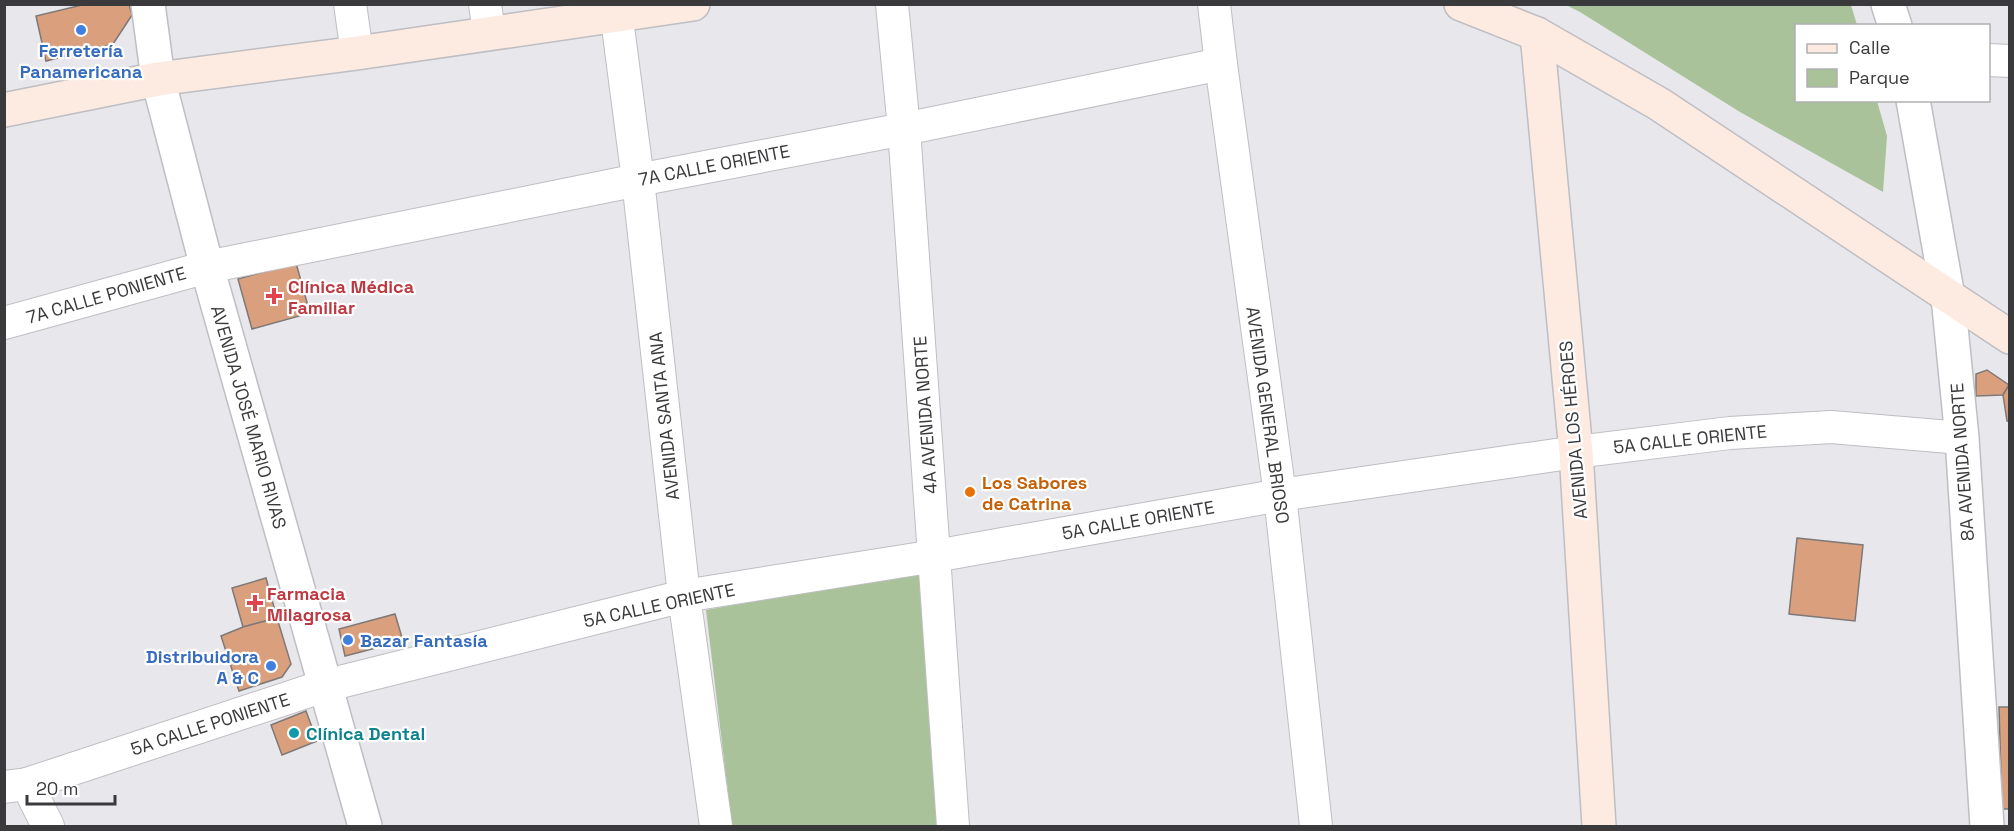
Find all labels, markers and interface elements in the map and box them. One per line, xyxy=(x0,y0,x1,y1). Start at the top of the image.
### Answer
marker: Ferretería Panamericana xyxy=(74,23,88,37)
legend xyxy=(1795,24,1990,102)
text: Calle xyxy=(1849,36,1890,59)
place label: Ferretería Panamericana xyxy=(20,39,143,83)
text: Parque xyxy=(1849,66,1910,89)
street label: 7A CALLE ORIENTE xyxy=(636,139,792,191)
street label: 7A CALLE PONIENTE xyxy=(23,261,189,329)
place label: Clínica Médica Familiar xyxy=(288,275,415,319)
marker: Clínica Médica Familiar xyxy=(265,287,283,305)
street label: AVENIDA JOSÉ MARIO RIVAS xyxy=(206,303,292,531)
street label: AVENIDA GENERAL BRIOSO xyxy=(1241,305,1295,525)
street label: AVENIDA SANTA ANA xyxy=(644,331,684,501)
street label: 4A AVENIDA NORTE xyxy=(908,335,942,495)
street label: AVENIDA LOS HÉROES xyxy=(1554,340,1592,520)
street label: 8A AVENIDA NORTE xyxy=(1945,382,1979,542)
street label: 5A CALLE ORIENTE xyxy=(1612,419,1768,459)
place label: Los Sabores de Catrina xyxy=(982,471,1087,515)
marker: Los Sabores de Catrina xyxy=(963,485,977,499)
street label: 5A CALLE ORIENTE xyxy=(1060,495,1216,545)
street label: 5A CALLE ORIENTE xyxy=(581,578,737,632)
place label: Farmacia Milagrosa xyxy=(267,582,352,626)
marker: Farmacia Milagrosa xyxy=(248,596,262,610)
place label: Bazar Fantasía xyxy=(360,629,488,652)
marker: Bazar Fantasía xyxy=(341,633,355,647)
place label: Distribuidora A & C xyxy=(146,645,260,689)
marker: Distribuidora A & C xyxy=(264,659,278,673)
street label: 5A CALLE PONIENTE xyxy=(128,687,292,761)
place label: Clínica Dental xyxy=(306,722,425,745)
marker: Clínica Dental xyxy=(287,726,301,740)
scale bar xyxy=(27,768,116,806)
text: 20 m xyxy=(36,777,79,800)

